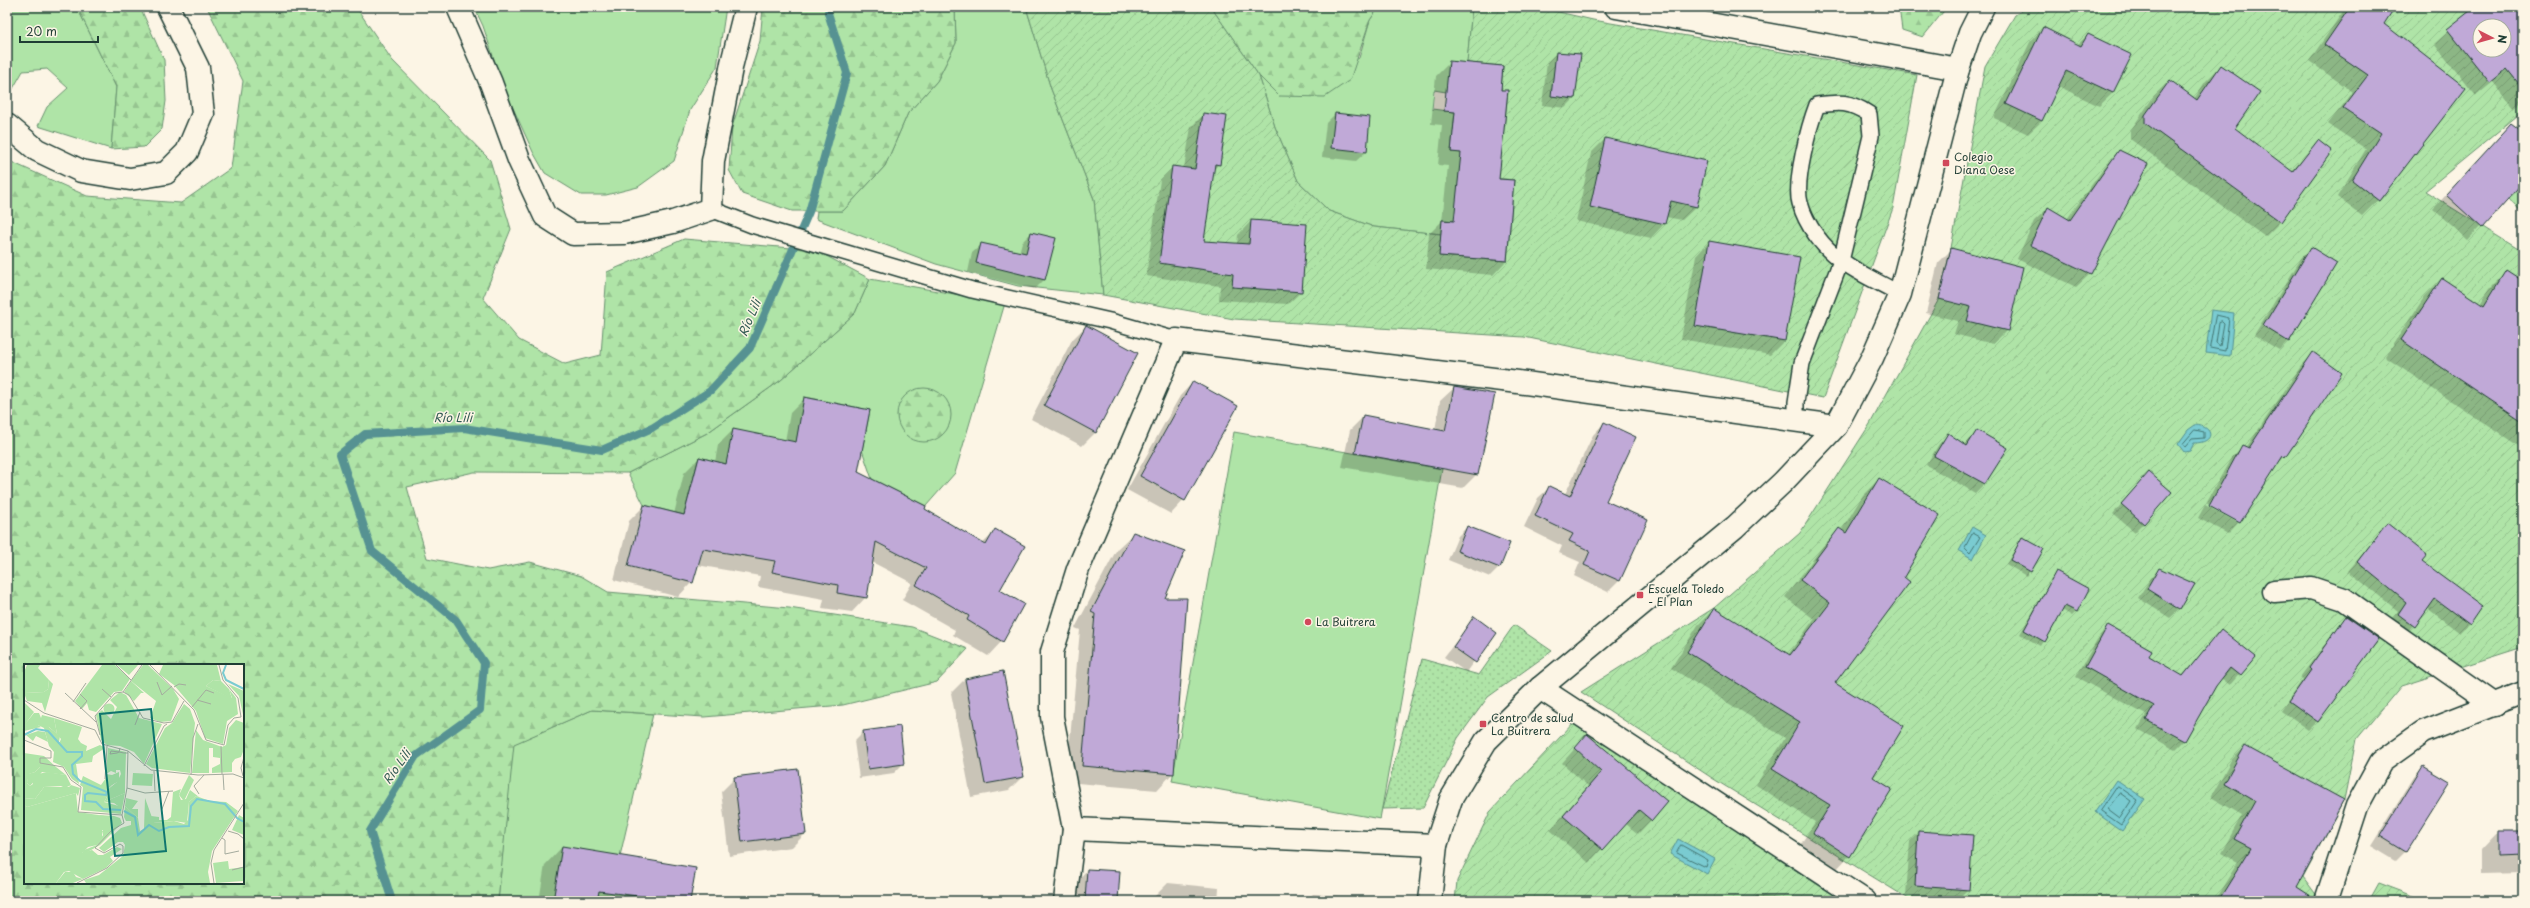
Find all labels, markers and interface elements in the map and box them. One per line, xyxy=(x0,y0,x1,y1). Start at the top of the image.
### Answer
scale bar xyxy=(20,18,98,44)
north arrow xyxy=(2472,18,2512,58)
text: 20 m xyxy=(26,22,57,40)
text: N xyxy=(2494,34,2511,45)
place label: Colegio Diana Oese xyxy=(1954,148,2015,178)
marker: Colegio Diana Oese xyxy=(1941,158,1951,168)
water label: Río Lili xyxy=(733,294,766,339)
water label: Río Lili xyxy=(434,408,475,426)
place label: Escuela Toledo - El Plan xyxy=(1648,580,1724,610)
marker: Escuela Toledo - El Plan xyxy=(1635,590,1645,600)
place label: La Buitrera xyxy=(1316,613,1376,630)
marker: La Buitrera xyxy=(1303,617,1313,627)
inset map xyxy=(24,664,244,884)
place label: Centro de salud La Buitrera xyxy=(1491,709,1574,739)
marker: Centro de salud La Buitrera xyxy=(1478,719,1488,729)
water label: Río Lili xyxy=(378,743,416,787)

